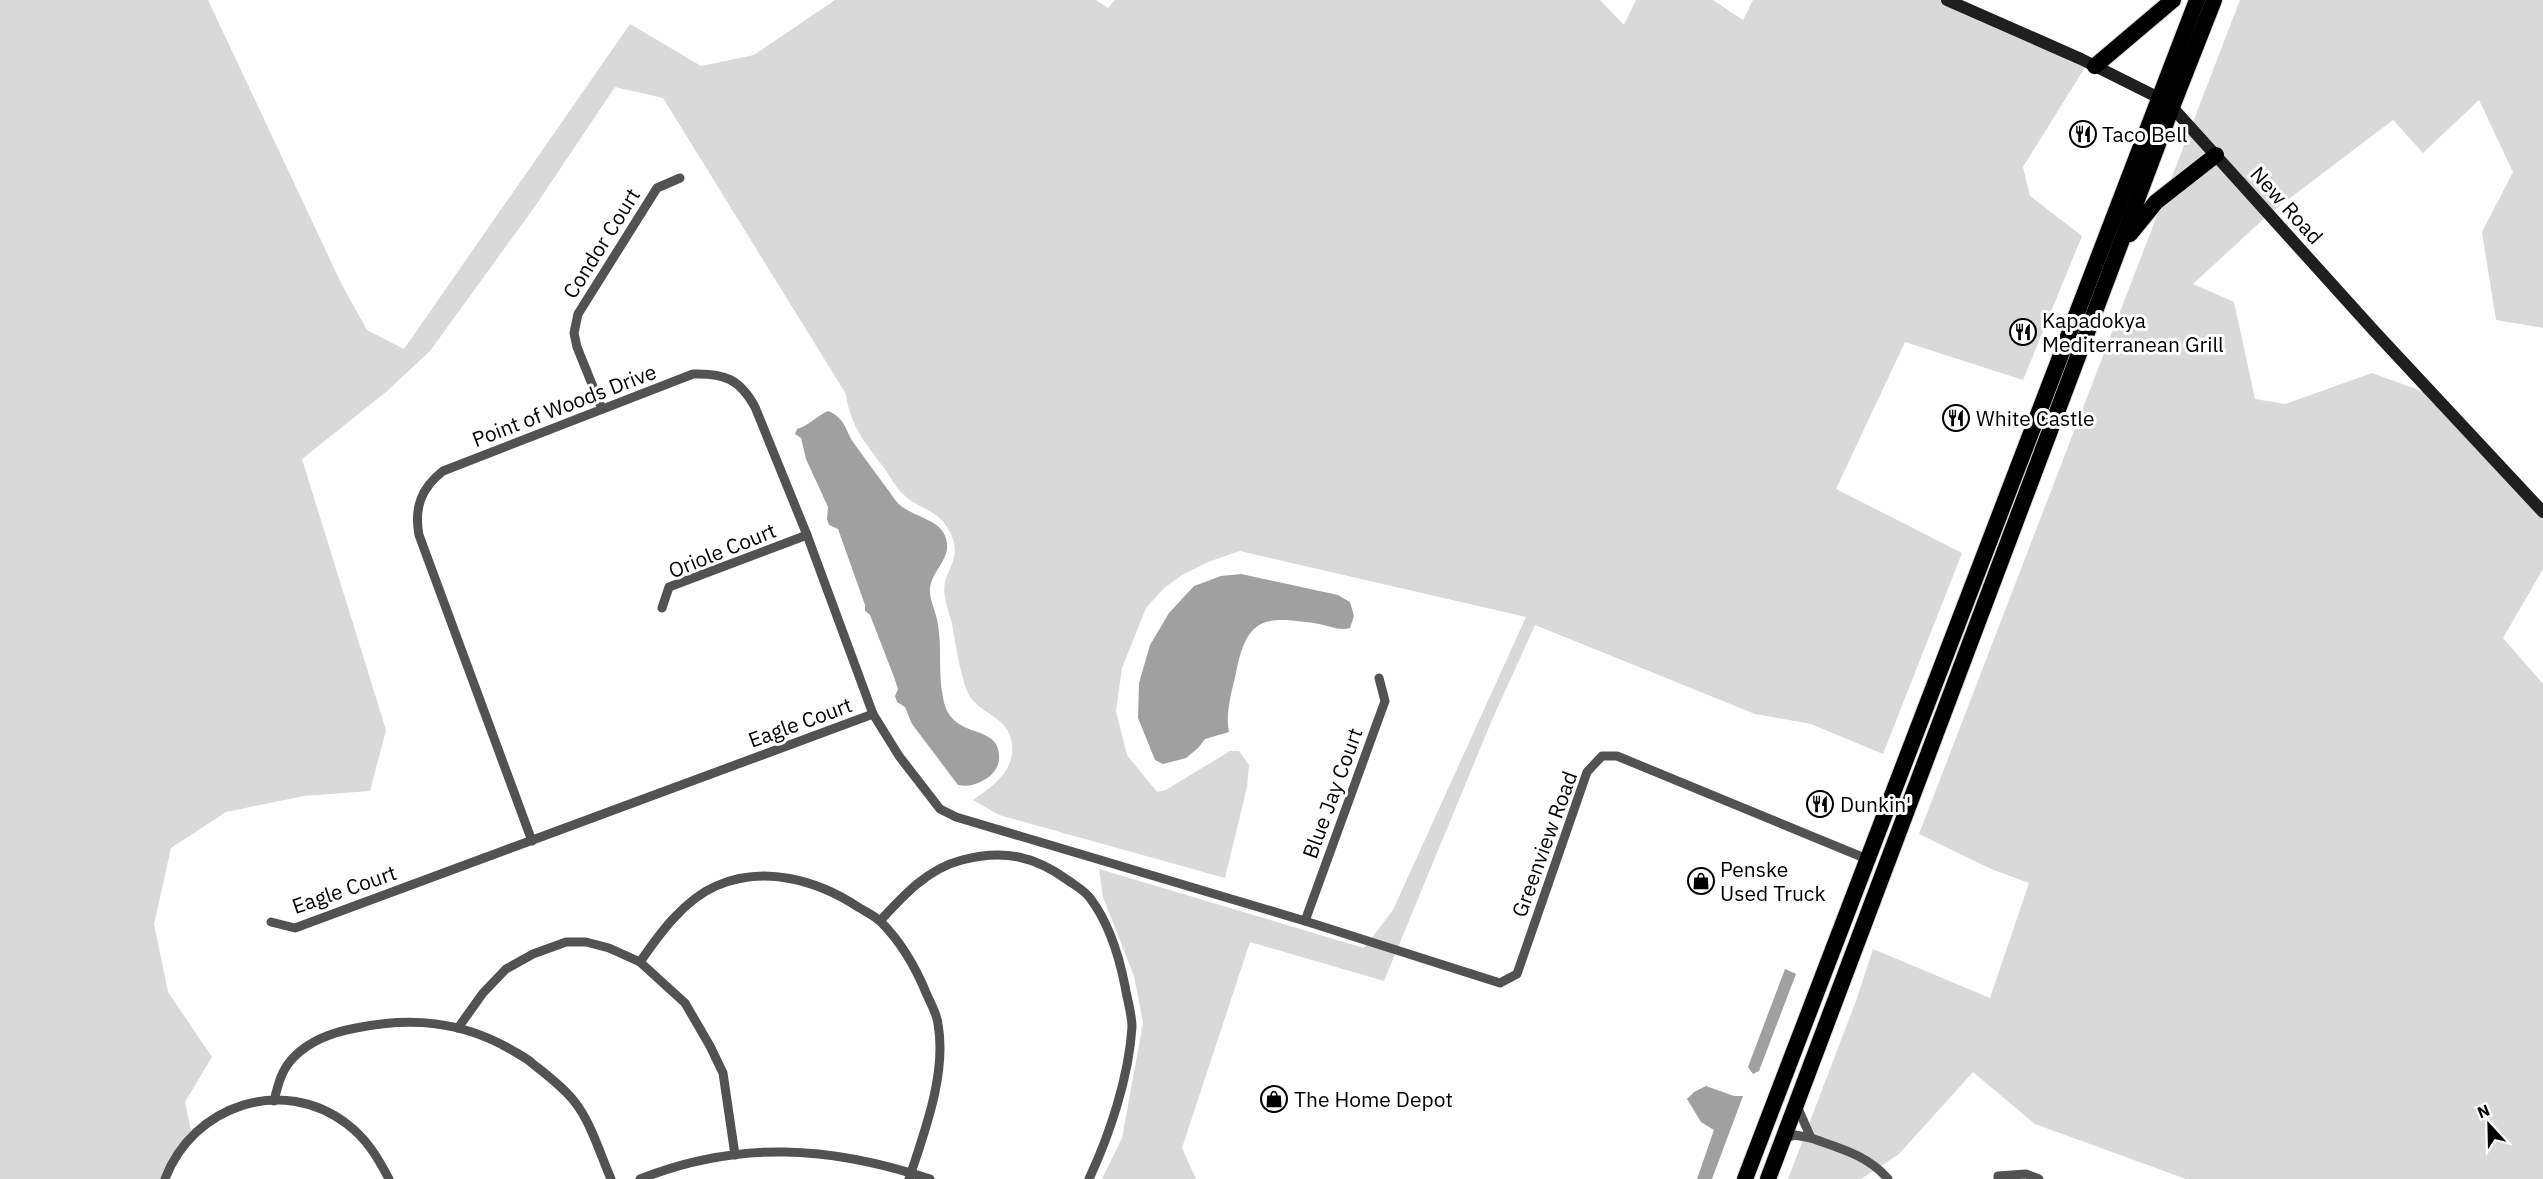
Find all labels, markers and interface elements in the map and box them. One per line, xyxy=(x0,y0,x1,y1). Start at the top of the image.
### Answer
restaurant icon: Taco Bell xyxy=(2068,119,2098,149)
place label: Taco Bell xyxy=(2102,120,2188,148)
street label: New Road xyxy=(2245,160,2329,250)
street label: Condor Court xyxy=(556,182,646,304)
place label: Kapadokya Mediterranean Grill xyxy=(2042,306,2224,358)
restaurant icon: Kapadokya Mediterranean Grill xyxy=(2008,317,2038,347)
street label: Point of Woods Drive xyxy=(468,357,660,453)
restaurant icon: White Castle xyxy=(1941,403,1971,433)
place label: White Castle xyxy=(1976,404,2095,432)
street label: Oriole Court xyxy=(664,516,780,584)
street label: Eagle Court xyxy=(744,690,856,754)
street label: Blue Jay Court xyxy=(1295,724,1369,862)
street label: Greenview Road xyxy=(1505,767,1583,921)
restaurant icon: Dunkin' xyxy=(1805,789,1835,819)
place label: Dunkin' xyxy=(1840,790,1911,818)
place label: Penske Used Truck xyxy=(1720,855,1825,907)
street label: Eagle Court xyxy=(288,858,400,920)
shop icon: Penske Used Truck xyxy=(1686,866,1716,896)
shop icon: The Home Depot xyxy=(1259,1084,1289,1114)
place label: The Home Depot xyxy=(1294,1085,1453,1113)
north arrow xyxy=(2459,1095,2519,1155)
text: N xyxy=(2474,1100,2493,1123)

